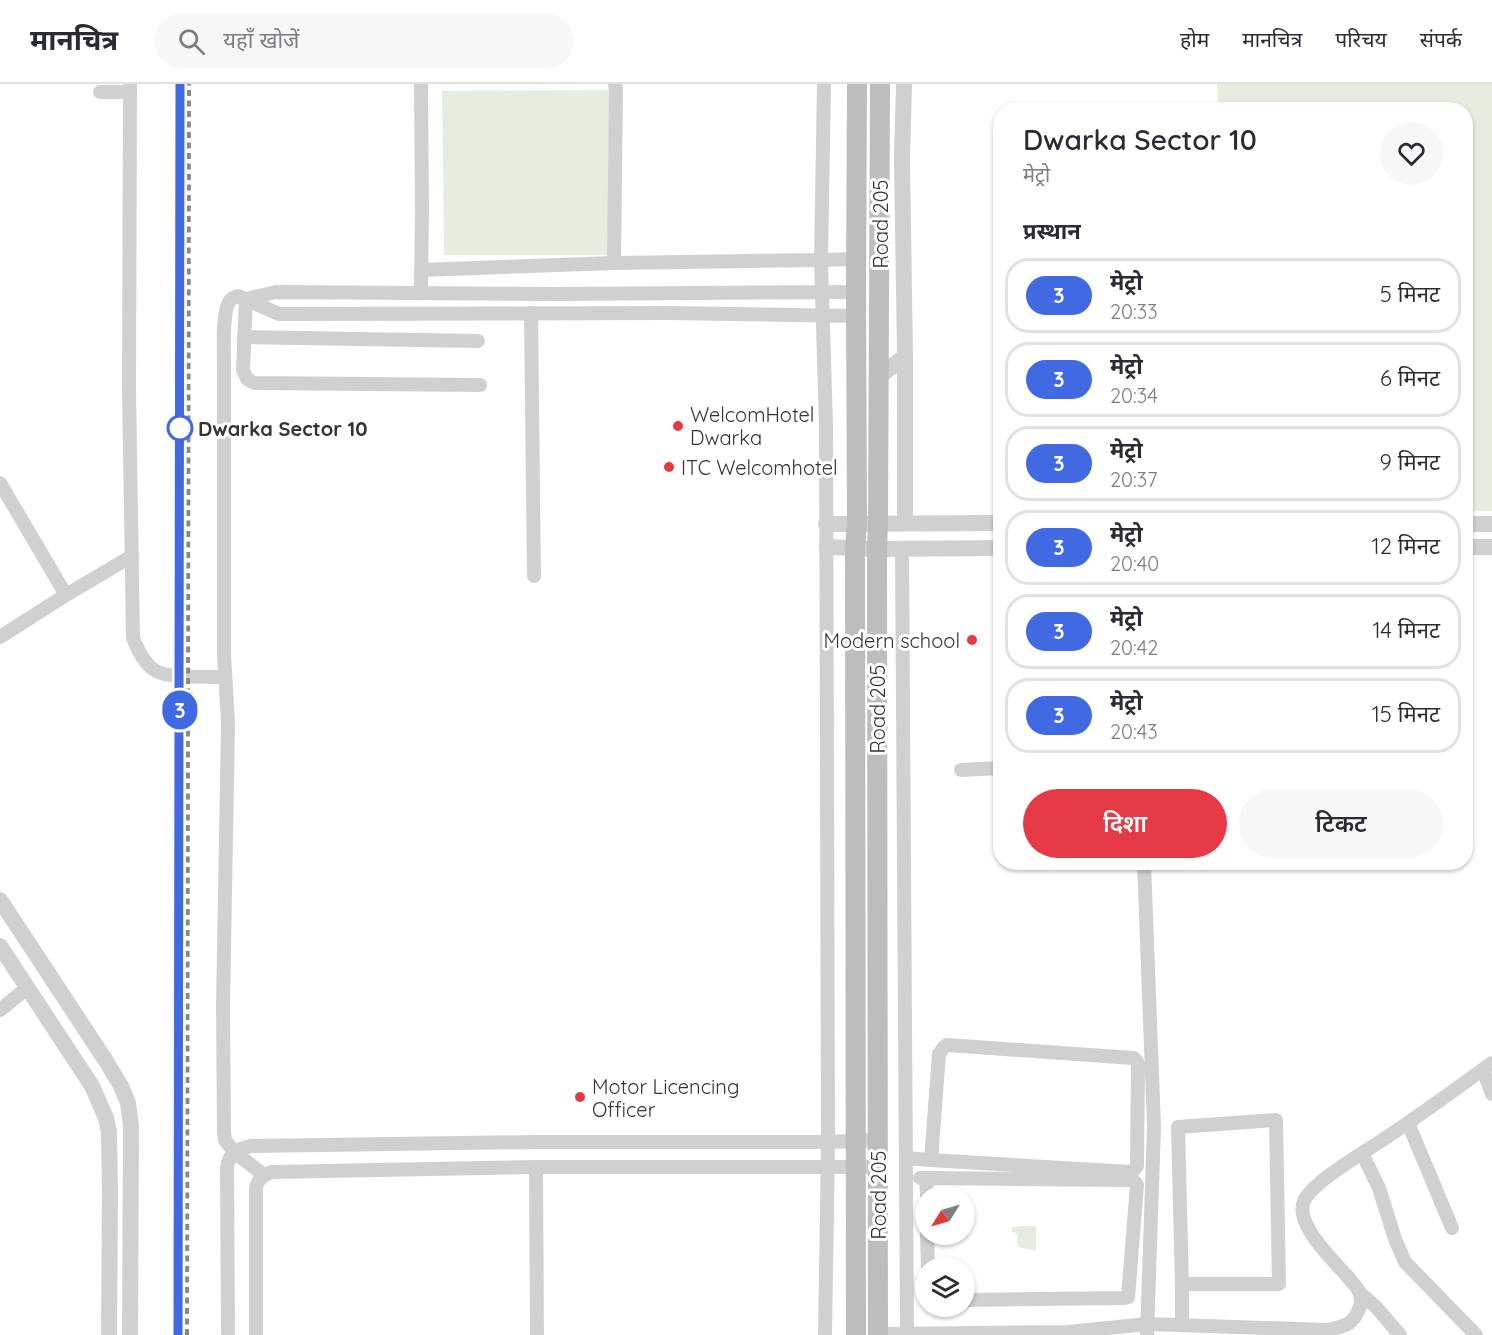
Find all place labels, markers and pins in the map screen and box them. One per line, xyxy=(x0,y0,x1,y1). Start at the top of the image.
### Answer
place label: WelcomHotel Dwarka xyxy=(690,402,814,450)
marker: Dwarka Sector 10 xyxy=(167,415,193,441)
place label: Dwarka Sector 10 xyxy=(198,416,367,441)
marker: WelcomHotel Dwarka xyxy=(671,419,685,433)
place label: ITC Welcomhotel xyxy=(681,455,838,480)
marker: ITC Welcomhotel xyxy=(662,460,676,474)
place label: Modern school xyxy=(823,628,960,653)
marker: Modern school xyxy=(965,633,979,647)
place label: Motor Licencing Officer xyxy=(592,1074,739,1122)
marker: Motor Licencing Officer xyxy=(573,1090,587,1104)

